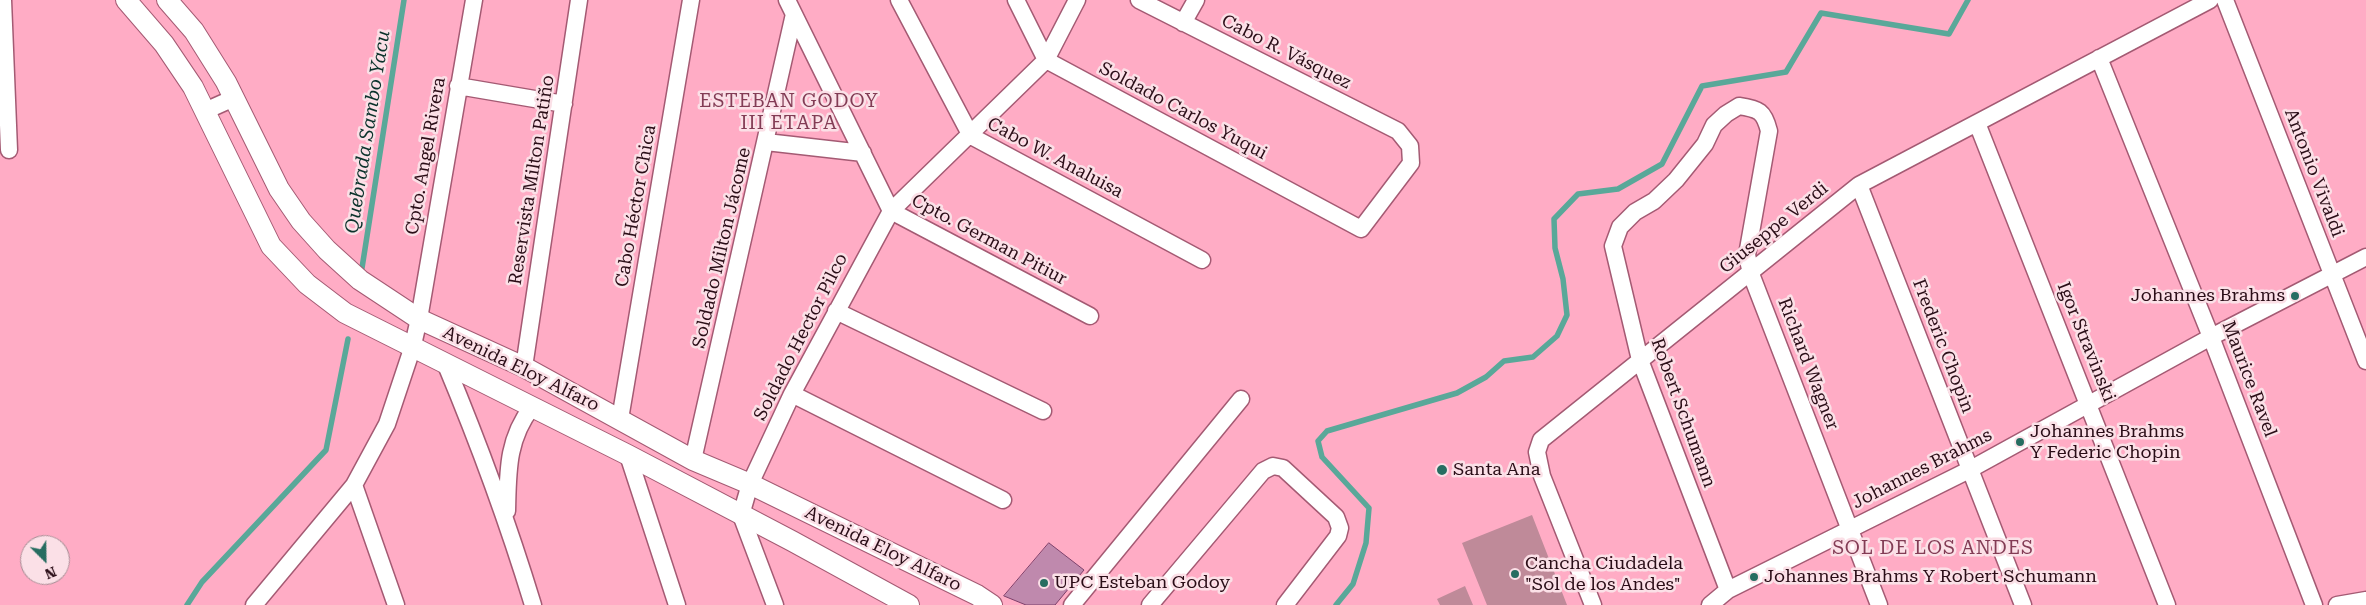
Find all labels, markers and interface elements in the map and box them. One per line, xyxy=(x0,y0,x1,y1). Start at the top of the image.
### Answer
street label: Cabo R. Vásquez xyxy=(1218,10,1354,94)
water label: Quebrada Sambo Yacu xyxy=(341,29,395,235)
street label: Soldado Carlos Yuqui xyxy=(1095,58,1271,164)
street label: Reservista Milton Patiño xyxy=(505,74,559,286)
street label: Cpto. Angel Rivera xyxy=(402,76,450,236)
district label: ESTEBAN GODOY III ETAPA xyxy=(698,90,880,134)
street label: Antonio Vivaldi xyxy=(2280,106,2348,240)
street label: Cabo W. Analuisa xyxy=(983,113,1127,203)
street label: Cabo Héctor Chica xyxy=(611,123,661,289)
street label: Soldado Milton Jácome xyxy=(688,146,756,350)
street label: Giuseppe Verdi xyxy=(1715,178,1833,278)
street label: Cpto. German Pitiur xyxy=(908,190,1070,290)
street label: Soldado Hector Pilco xyxy=(749,250,853,424)
street label: Frederic Chopin xyxy=(1908,276,1978,416)
street label: Igor Stravinski xyxy=(2052,279,2120,405)
place label: Johannes Brahms xyxy=(2131,285,2285,307)
marker: Johannes Brahms xyxy=(2289,290,2301,302)
street label: Richard Wagner xyxy=(1773,295,1843,433)
street label: Maurice Ravel xyxy=(2217,318,2281,440)
street label: Avenida Eloy Alfaro xyxy=(439,322,603,416)
street label: Robert Schumann xyxy=(1646,335,1720,491)
place label: Johannes Brahms Y Federic Chopin xyxy=(2030,421,2184,464)
street label: Johannes Brahms xyxy=(1848,424,1996,514)
marker: Johannes Brahms Y Federic Chopin xyxy=(2014,436,2026,448)
place label: Santa Ana xyxy=(1453,459,1541,481)
marker: Santa Ana xyxy=(1435,463,1449,477)
street label: Avenida Eloy Alfaro xyxy=(801,502,965,596)
north arrow xyxy=(20,535,70,585)
district label: SOL DE LOS ANDES xyxy=(1830,537,2036,559)
place label: Cancha Ciudadela "Sol de los Andes" xyxy=(1525,553,1683,596)
text: N xyxy=(42,563,59,582)
place label: Johannes Brahms Y Robert Schumann xyxy=(1764,566,2097,588)
marker: Cancha Ciudadela "Sol de los Andes" xyxy=(1509,568,1521,580)
marker: Johannes Brahms Y Robert Schumann xyxy=(1748,571,1760,583)
place label: UPC Esteban Godoy xyxy=(1054,572,1230,594)
marker: UPC Esteban Godoy xyxy=(1038,577,1050,589)

